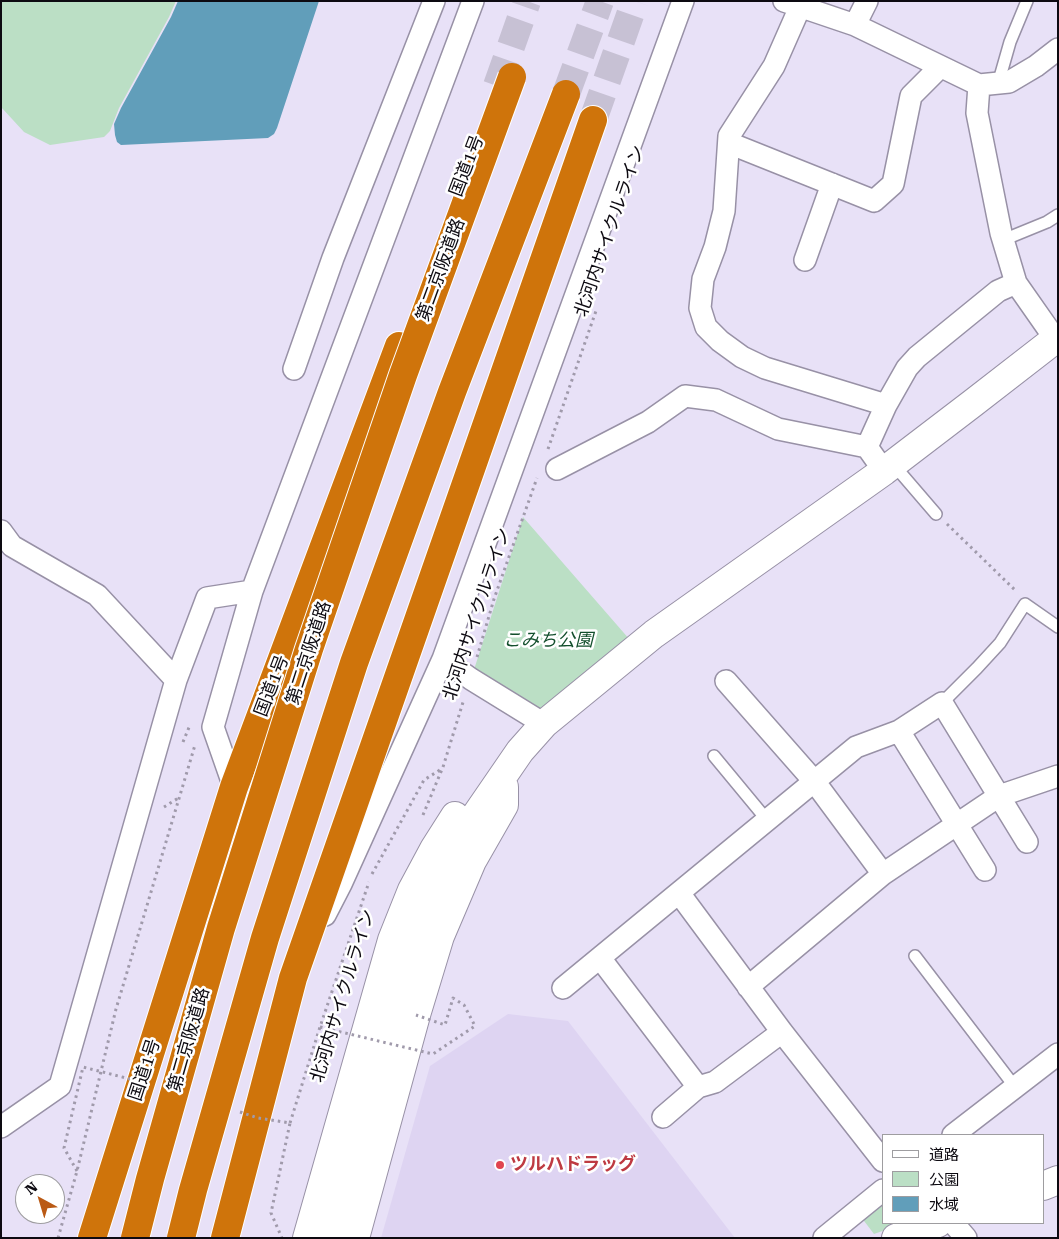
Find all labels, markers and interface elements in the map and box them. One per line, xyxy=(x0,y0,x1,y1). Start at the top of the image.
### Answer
street label: 国道1号 xyxy=(445,132,489,200)
street label: 北河内サイクルライン xyxy=(570,142,650,320)
street label: 第二京阪道路 xyxy=(412,216,470,324)
street label: 北河内サイクルライン xyxy=(439,525,515,703)
street label: 第二京阪道路 xyxy=(282,598,336,708)
park label: こみち公園 xyxy=(503,630,593,652)
street label: 国道1号 xyxy=(250,652,294,720)
street label: 北河内サイクルライン xyxy=(306,907,380,1085)
street label: 第二京阪道路 xyxy=(164,985,214,1095)
street label: 国道1号 xyxy=(125,1036,165,1104)
legend xyxy=(882,1134,1044,1224)
text: 道路 xyxy=(929,1146,959,1164)
place label: ツルハドラッグ xyxy=(510,1154,636,1176)
marker: ツルハドラッグ xyxy=(494,1159,506,1171)
text: 公園 xyxy=(929,1171,959,1189)
north arrow xyxy=(15,1174,65,1224)
text: N xyxy=(22,1179,40,1198)
text: 水域 xyxy=(929,1196,959,1214)

